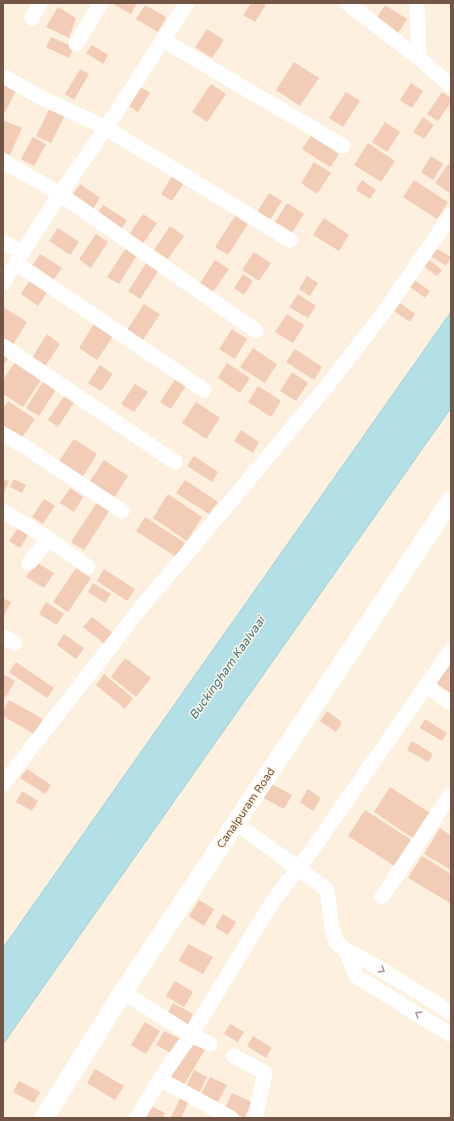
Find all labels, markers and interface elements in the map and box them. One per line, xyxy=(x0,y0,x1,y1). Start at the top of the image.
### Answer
water label: Buckingham Kaalvaai xyxy=(186,612,269,722)
street label: Canalpuram Road xyxy=(214,765,278,851)
one-way arrow xyxy=(378,965,385,973)
one-way arrow xyxy=(415,1012,422,1019)

